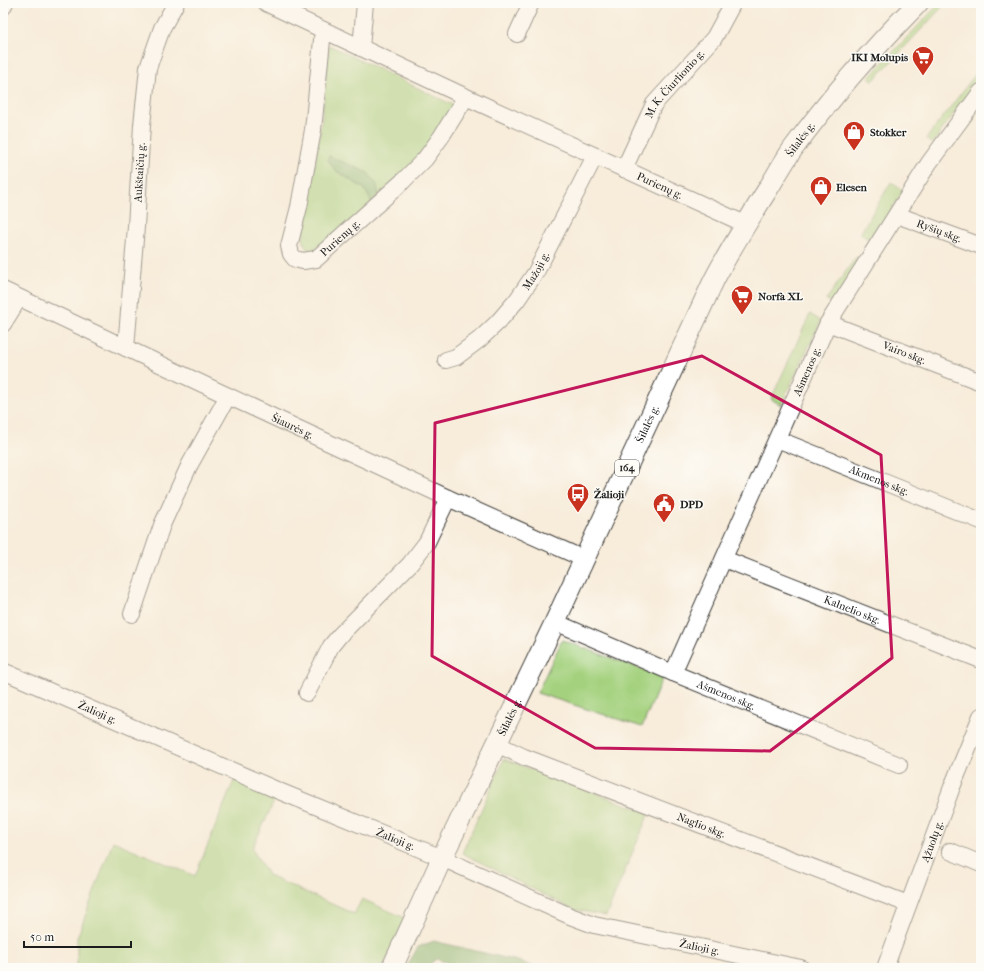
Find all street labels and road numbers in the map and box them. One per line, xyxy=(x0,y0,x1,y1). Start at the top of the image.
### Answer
street label: M. K. Čiurlionio g. xyxy=(642,47,707,120)
street label: Šilalės g. xyxy=(783,119,817,159)
street label: Aukštaičių g. xyxy=(131,142,147,204)
street label: Purienų g. xyxy=(635,169,685,201)
street label: Purienų g. xyxy=(317,216,362,259)
street label: Ryšių skg. xyxy=(915,216,963,245)
street label: Mažoji g. xyxy=(519,250,552,292)
street label: Vairo skg. xyxy=(880,338,928,367)
street label: Ašmenos g. xyxy=(790,345,823,399)
street label: Šilalės g. xyxy=(633,403,661,445)
street label: Šiaurės g. xyxy=(270,411,316,441)
road number: 164 xyxy=(615,460,639,476)
street label: Akmenos skg. xyxy=(846,462,911,498)
street label: Kalnelio skg. xyxy=(822,592,883,626)
street label: Ašmenos skg. xyxy=(694,677,757,712)
street label: Šilalės g. xyxy=(495,696,524,738)
street label: Žalioji g. xyxy=(76,698,119,726)
street label: Naglio skg. xyxy=(675,810,728,840)
street label: Ąžuolų g. xyxy=(918,819,945,865)
street label: Žalioji g. xyxy=(374,825,417,853)
street label: Žalioji g. xyxy=(678,936,721,957)

